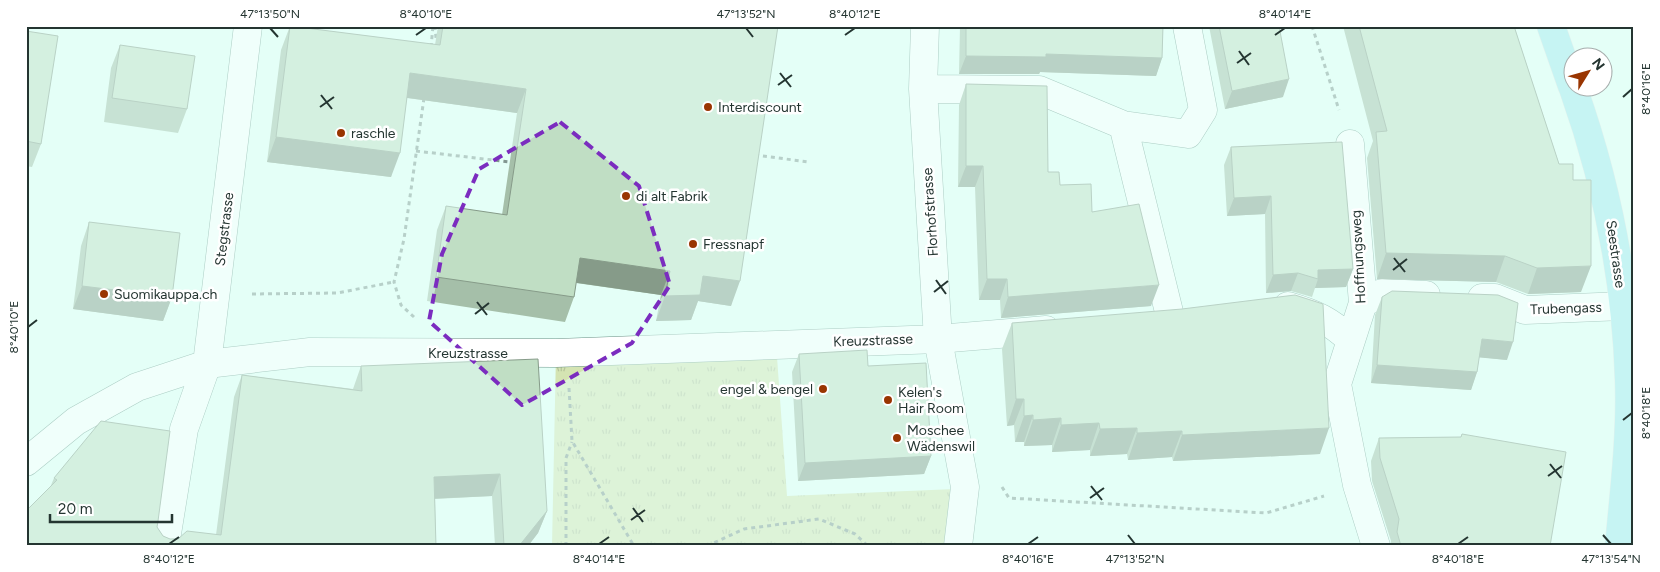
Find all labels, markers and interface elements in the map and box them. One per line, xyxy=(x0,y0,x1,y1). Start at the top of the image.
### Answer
text: 47°13'50"N xyxy=(240,7,300,21)
text: 8°40'10"E xyxy=(400,7,452,21)
text: 47°13'52"N xyxy=(717,7,775,21)
text: 8°40'12"E xyxy=(829,7,881,21)
text: 8°40'14"E xyxy=(1259,7,1311,21)
north arrow xyxy=(1562,48,1612,98)
text: N xyxy=(1588,55,1608,74)
text: 8°40'16"E xyxy=(1639,63,1653,115)
place label: Interdiscount xyxy=(718,99,802,116)
marker: Interdiscount xyxy=(702,101,714,113)
place label: raschle xyxy=(351,125,396,142)
marker: raschle xyxy=(335,127,347,139)
street label: Florhofstrasse xyxy=(919,167,942,257)
place label: di alt Fabrik xyxy=(636,188,708,205)
marker: di alt Fabrik xyxy=(620,190,632,202)
street label: Stegstrasse xyxy=(212,191,237,267)
street label: Hoffnungsweg xyxy=(1348,210,1369,304)
street label: Seestrasse xyxy=(1602,219,1629,289)
place label: Fressnapf xyxy=(703,236,765,253)
marker: Fressnapf xyxy=(687,238,699,250)
place label: Suomikauppa.ch xyxy=(114,286,217,303)
marker: Suomikauppa.ch xyxy=(98,288,110,300)
street label: Trubengass xyxy=(1530,299,1602,318)
text: 8°40'10"E xyxy=(7,301,21,353)
street label: Kreuzstrasse xyxy=(833,331,914,350)
street label: Kreuzstrasse xyxy=(428,345,508,362)
place label: engel & bengel xyxy=(720,381,813,398)
marker: engel & bengel xyxy=(817,383,829,395)
place label: Kelen's Hair Room xyxy=(898,384,964,417)
text: 8°40'18"E xyxy=(1639,387,1653,439)
marker: Kelen's Hair Room xyxy=(882,394,894,406)
place label: Moschee Wädenswil xyxy=(907,422,975,455)
marker: Moschee Wädenswil xyxy=(891,432,903,444)
scale bar xyxy=(50,492,172,524)
text: 20 m xyxy=(58,500,92,518)
text: 8°40'12"E xyxy=(143,552,195,566)
text: 8°40'14"E xyxy=(573,552,625,566)
text: 8°40'16"E xyxy=(1002,552,1054,566)
text: 47°13'52"N xyxy=(1106,552,1164,566)
text: 8°40'18"E xyxy=(1432,552,1484,566)
text: 47°13'54"N xyxy=(1581,552,1641,566)

